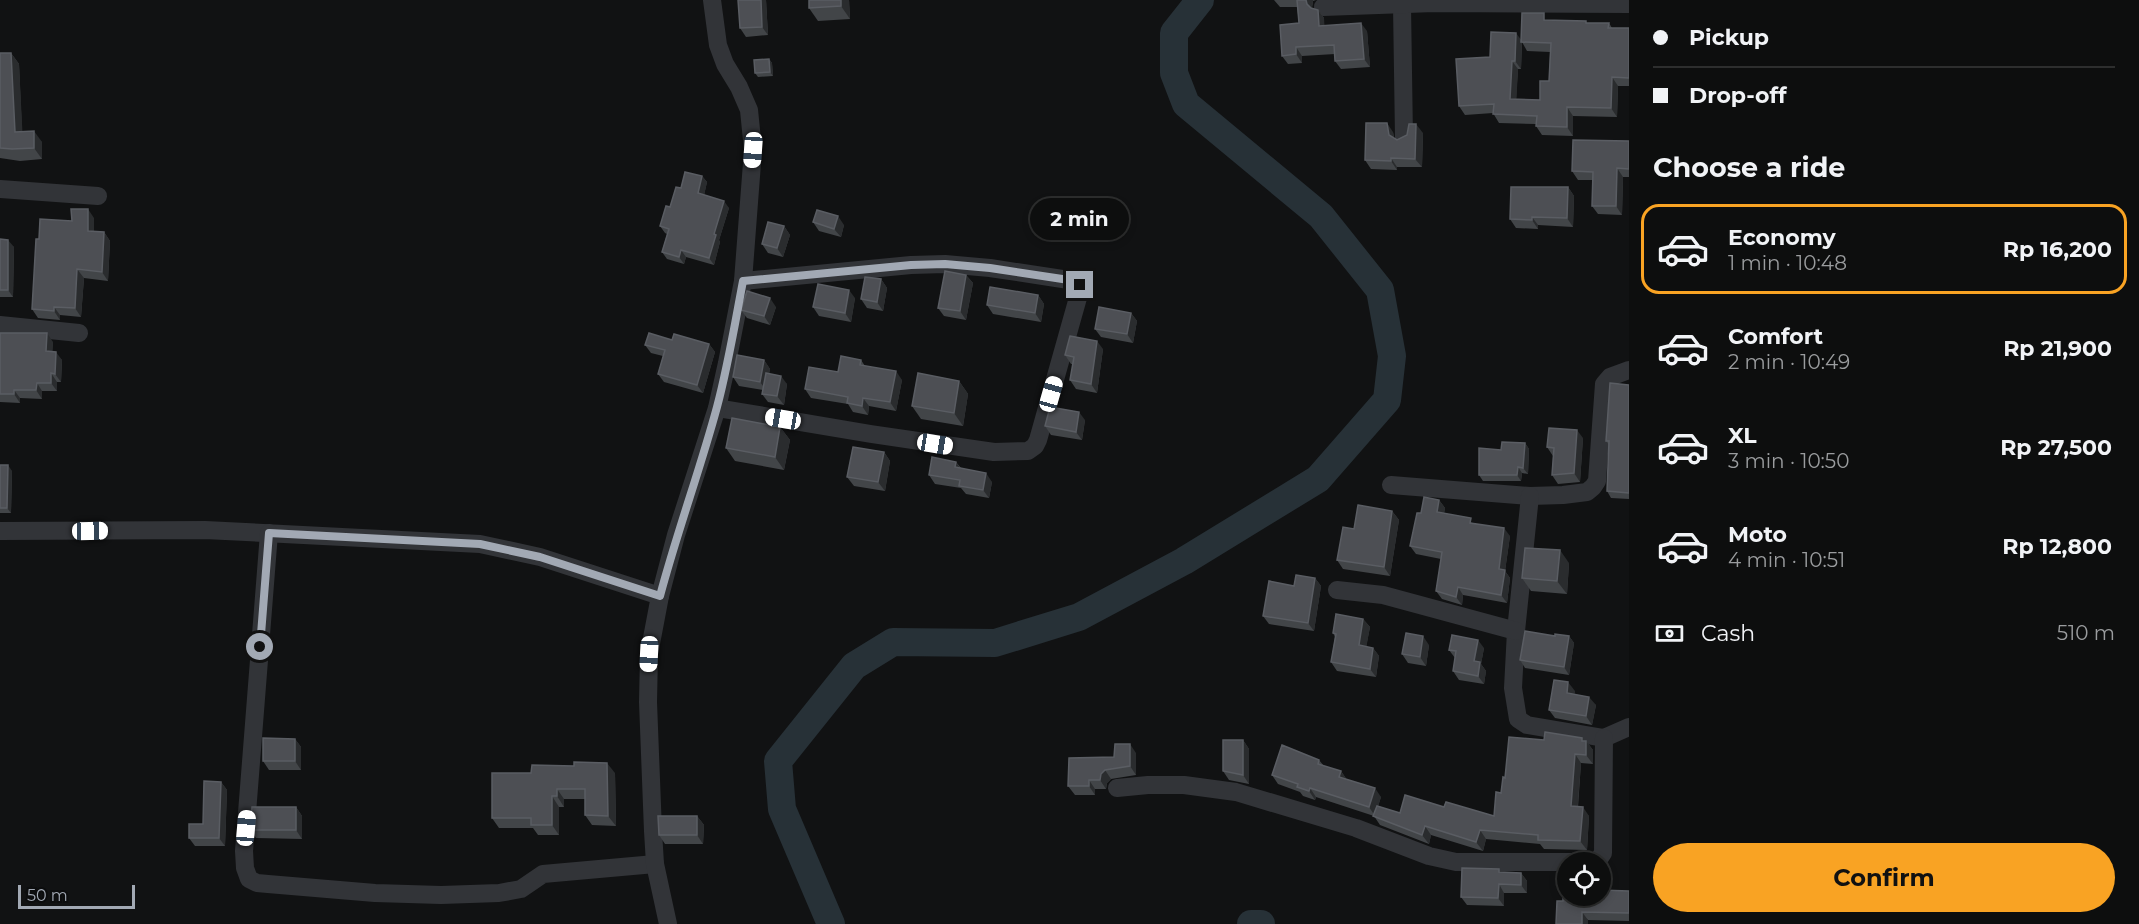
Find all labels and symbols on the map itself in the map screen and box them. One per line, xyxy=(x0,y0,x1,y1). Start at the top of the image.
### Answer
car xyxy=(743,131,763,169)
callout: 2 min xyxy=(1030,198,1130,240)
route end xyxy=(1066,271,1093,298)
car xyxy=(1037,374,1065,414)
car xyxy=(764,407,802,431)
car xyxy=(916,432,954,456)
car xyxy=(72,522,108,540)
route start xyxy=(246,633,273,660)
car xyxy=(639,636,659,672)
car xyxy=(235,809,257,847)
scale bar xyxy=(18,882,135,910)

